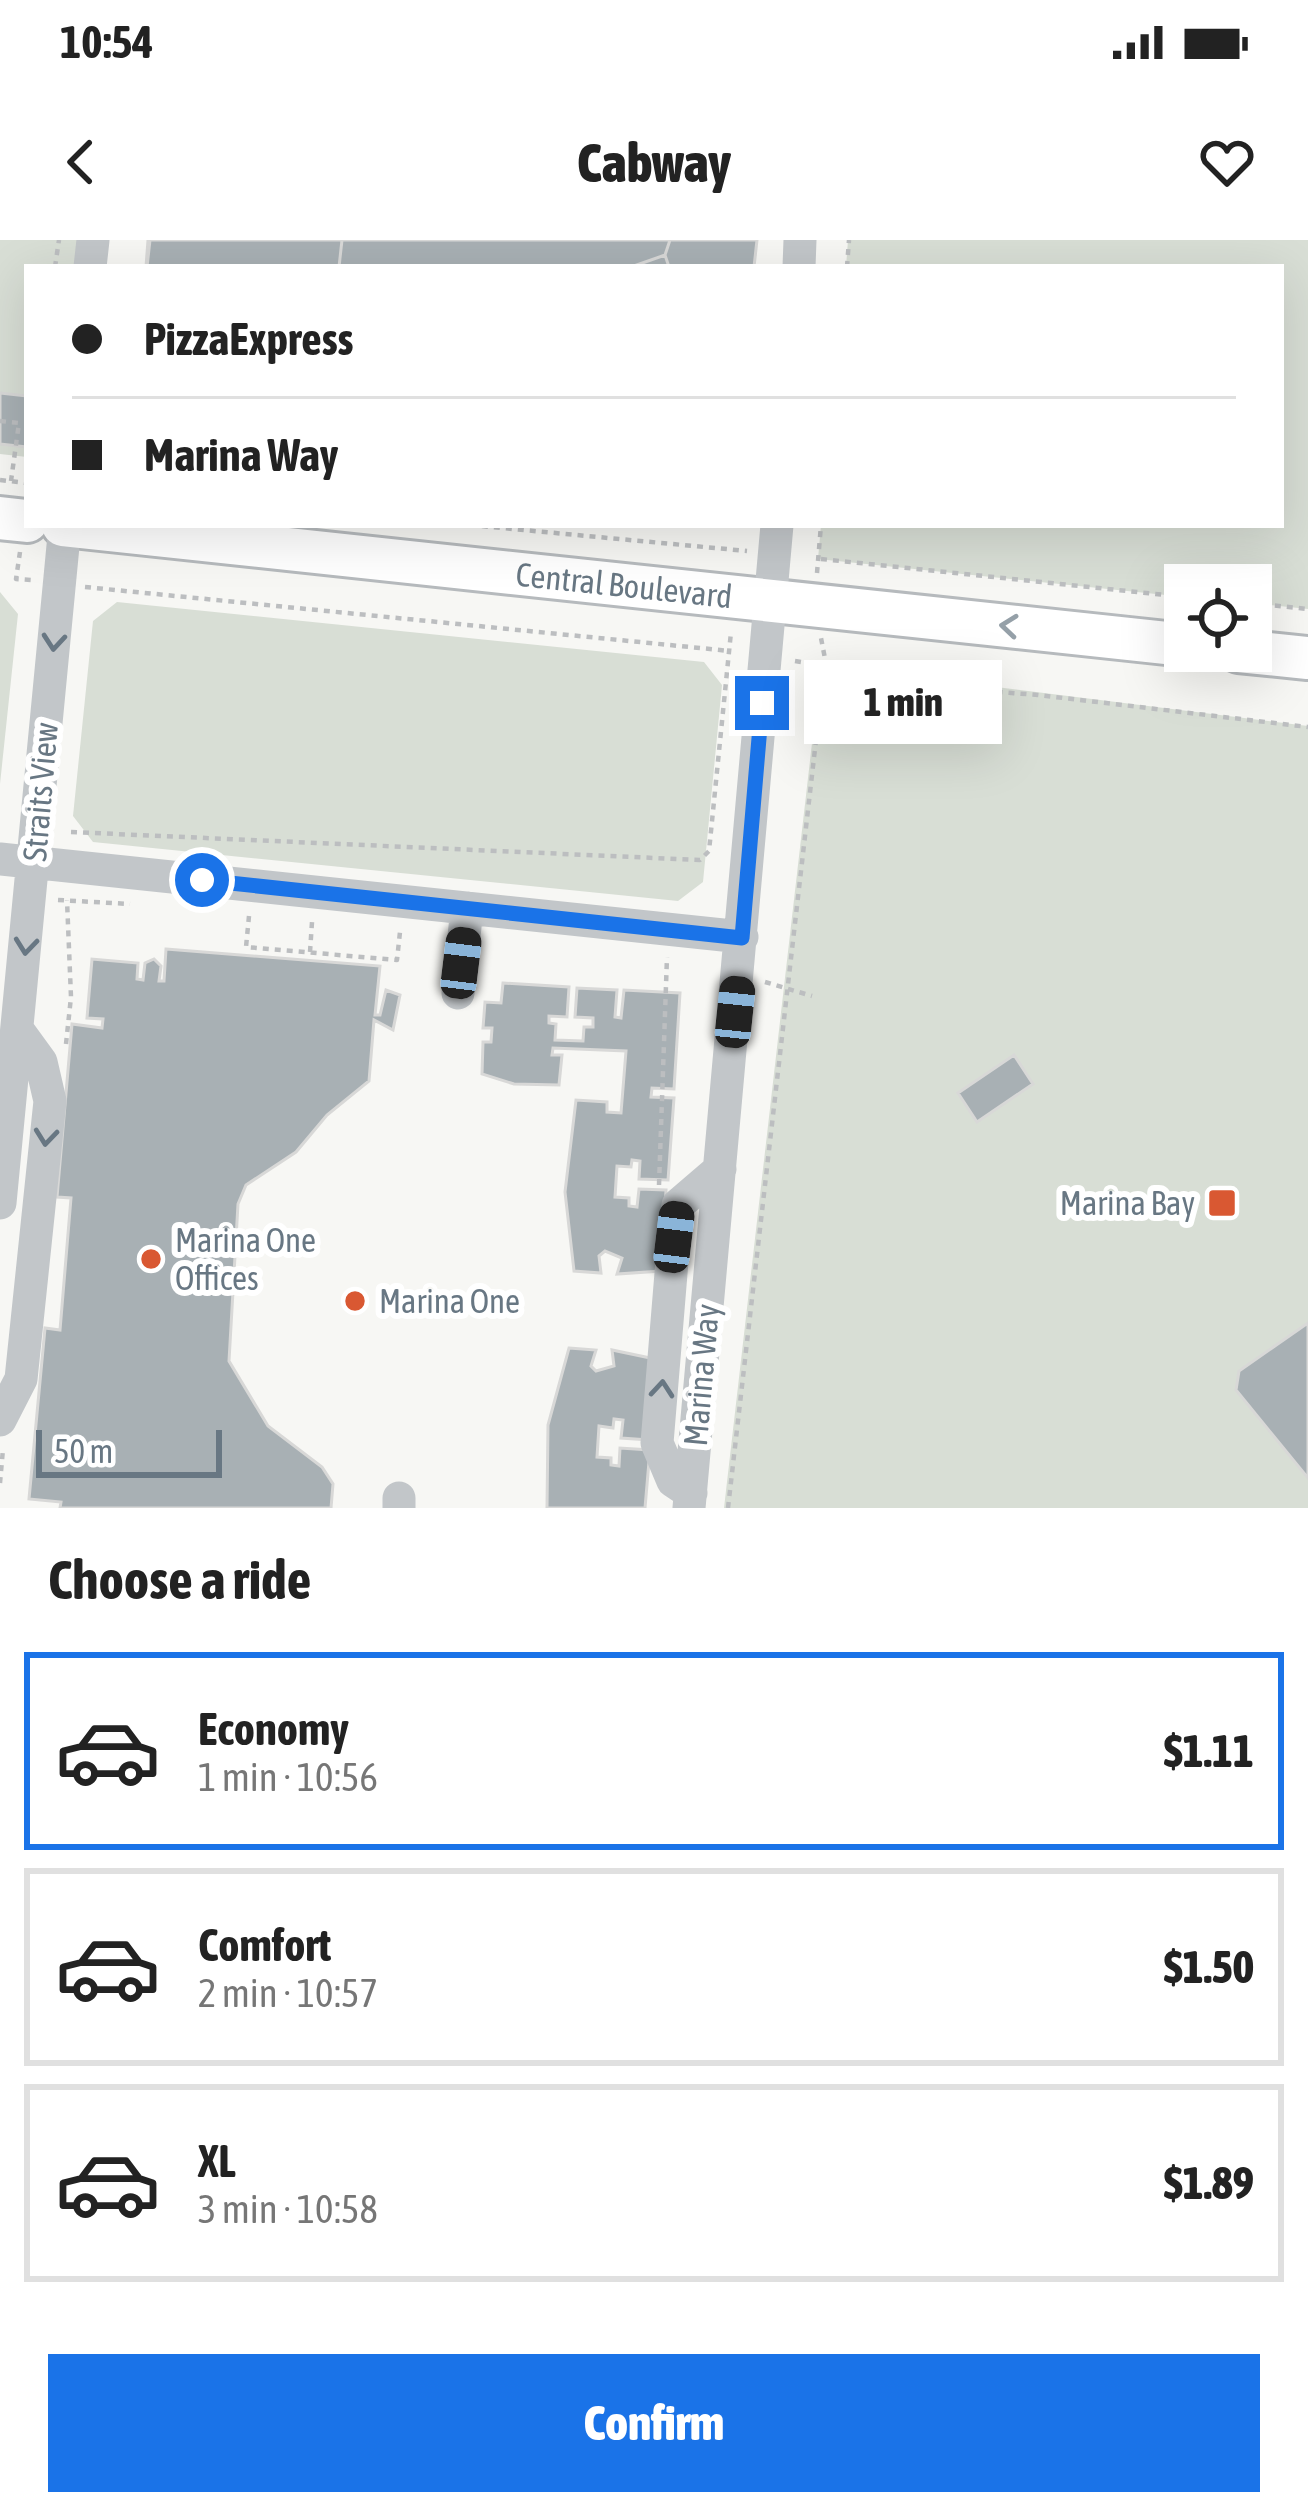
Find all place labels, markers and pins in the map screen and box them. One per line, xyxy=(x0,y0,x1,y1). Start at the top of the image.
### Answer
place label: Marina Bay xyxy=(1060,1184,1195,1222)
marker: Marina Bay xyxy=(1206,1187,1238,1219)
place label: Marina One Offices xyxy=(175,1221,316,1297)
marker: Marina One Offices xyxy=(138,1246,164,1272)
place label: Marina One xyxy=(379,1282,520,1320)
marker: Marina One xyxy=(342,1288,368,1314)

